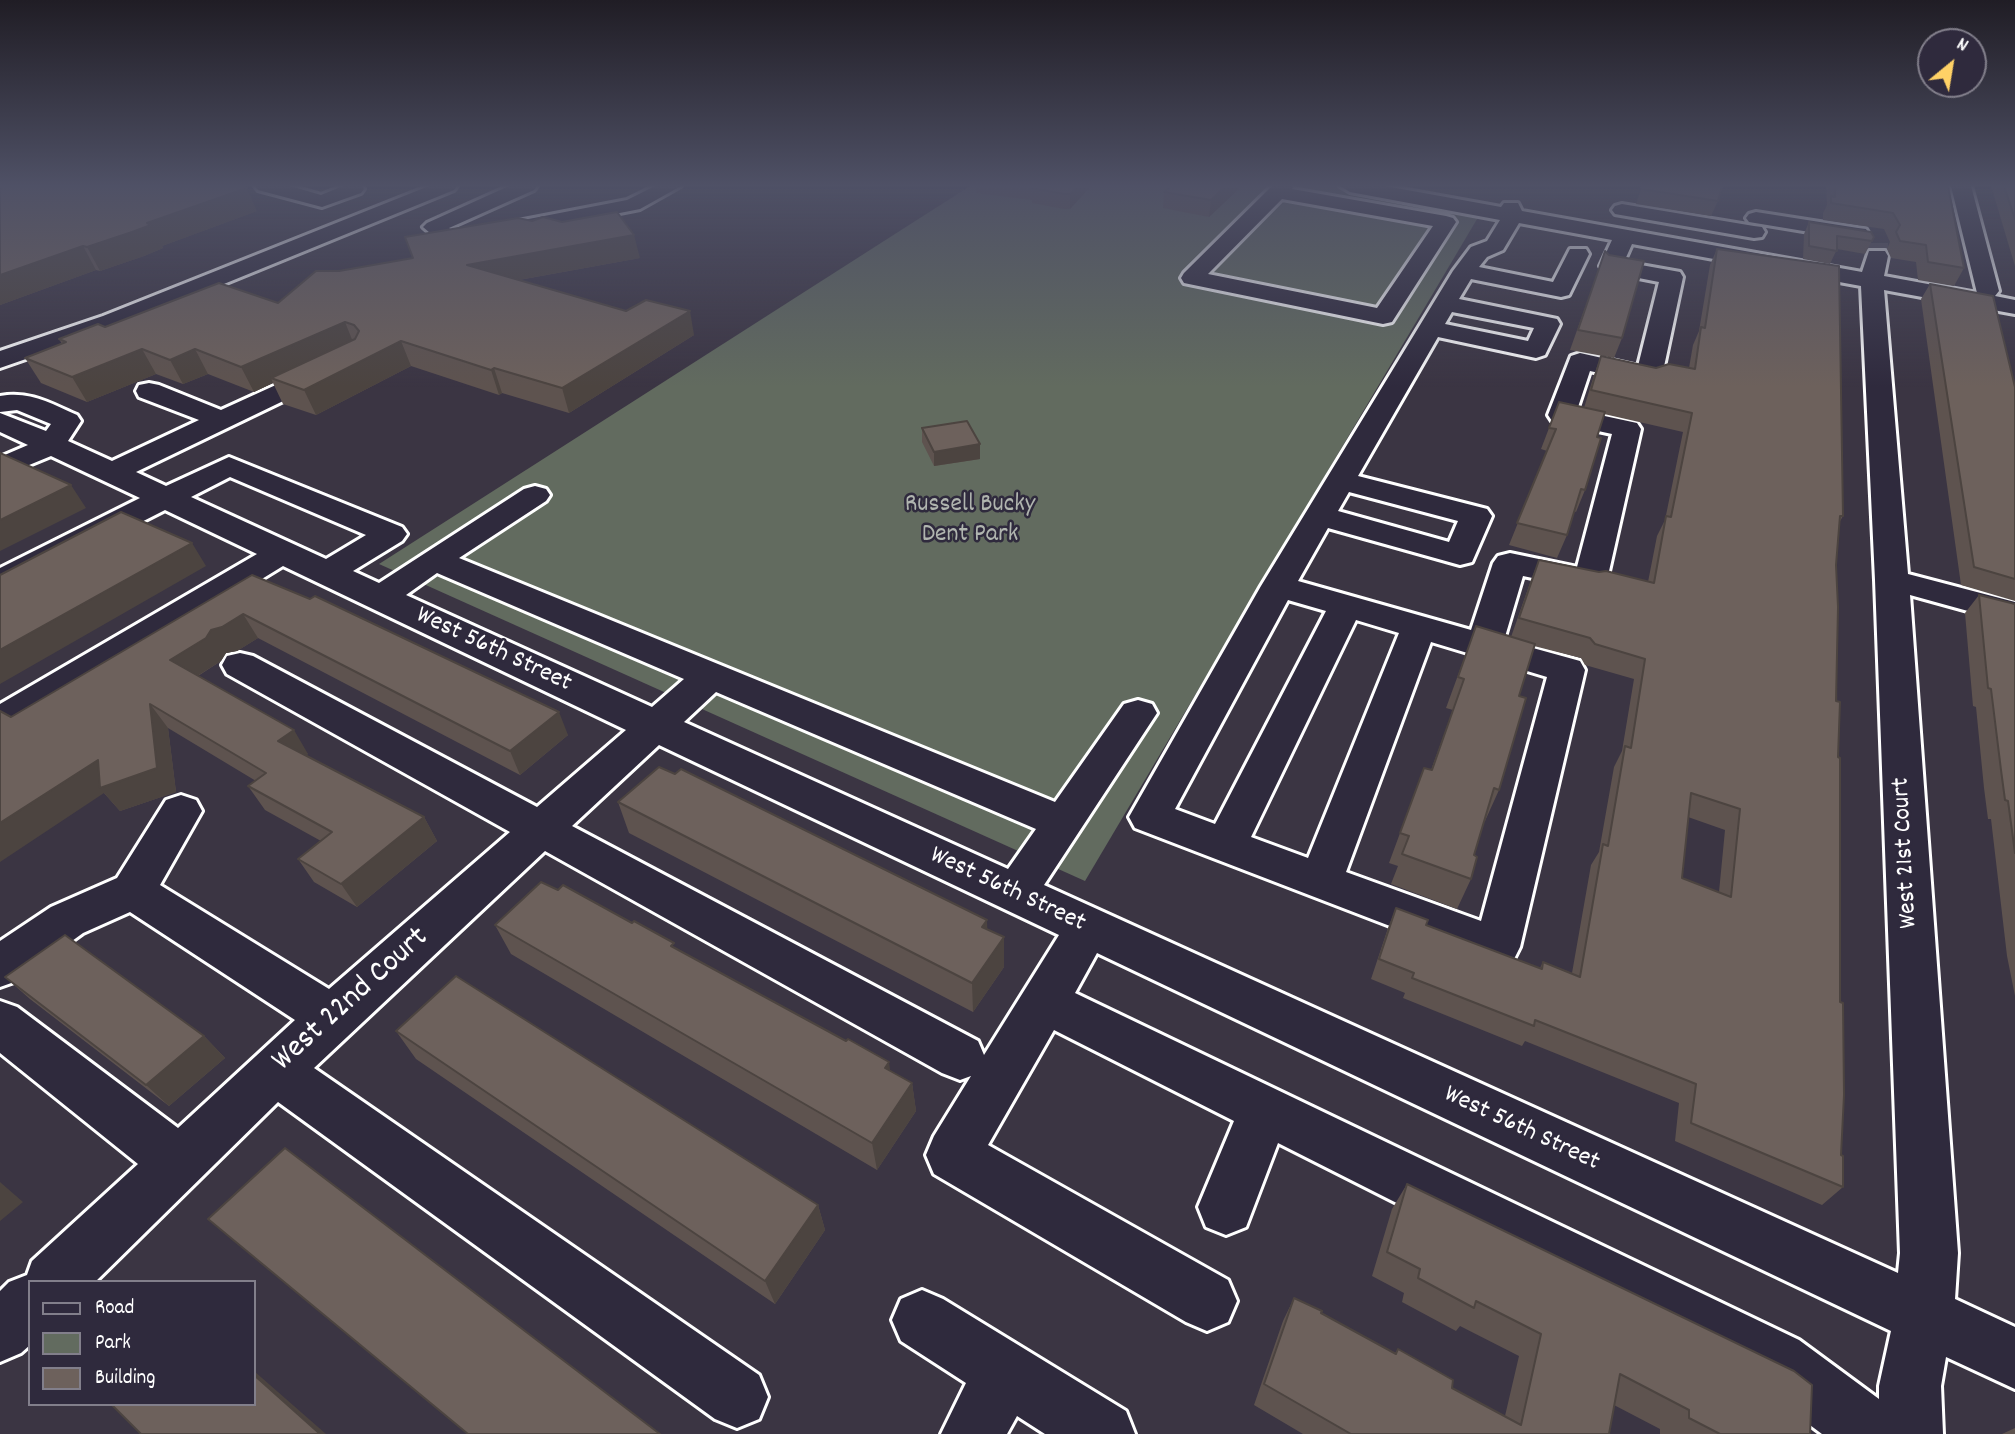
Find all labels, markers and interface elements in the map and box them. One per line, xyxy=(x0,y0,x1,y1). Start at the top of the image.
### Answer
north arrow xyxy=(1917,28,1987,98)
text: N xyxy=(1951,32,1973,60)
park label: Russell Bucky Dent Park xyxy=(905,490,1035,552)
street label: West 56th Street xyxy=(410,601,576,701)
street label: West 21st Court xyxy=(1887,777,1927,929)
street label: West 56th Street xyxy=(924,841,1090,941)
street label: West 22nd Court xyxy=(266,921,438,1081)
street label: West 56th Street xyxy=(1438,1080,1604,1180)
legend xyxy=(28,1280,256,1406)
text: Road xyxy=(95,1294,134,1324)
text: Park xyxy=(95,1329,131,1359)
text: Building xyxy=(95,1364,155,1394)

